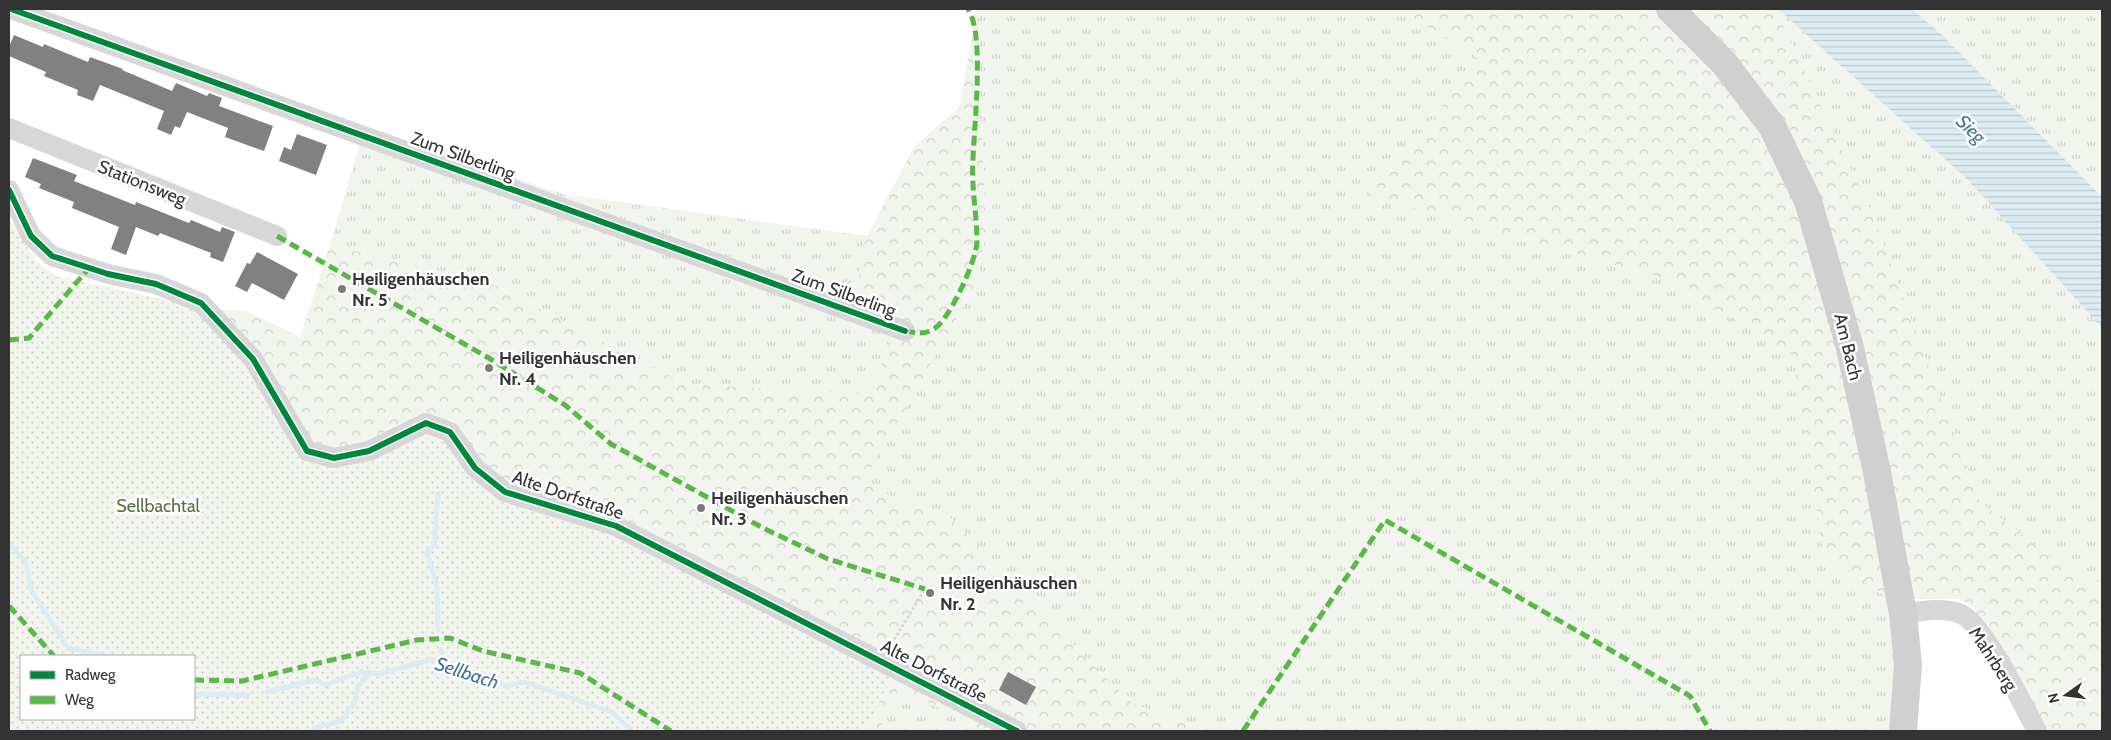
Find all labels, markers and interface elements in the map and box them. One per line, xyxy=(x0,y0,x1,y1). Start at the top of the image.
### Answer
water label: Sieg xyxy=(1952,110,1991,149)
street label: Zum Silberling xyxy=(408,127,519,185)
street label: Stationsweg xyxy=(95,155,190,211)
street label: Zum Silberling xyxy=(789,264,900,322)
place label: Heiligenhäuschen Nr. 5 xyxy=(352,268,489,311)
marker: Heiligenhäuschen Nr. 5 xyxy=(336,283,348,295)
street label: Am Bach xyxy=(1829,311,1867,383)
place label: Heiligenhäuschen Nr. 4 xyxy=(499,347,636,390)
marker: Heiligenhäuschen Nr. 4 xyxy=(483,362,495,374)
street label: Alte Dorfstraße xyxy=(510,466,626,524)
place label: Heiligenhäuschen Nr. 3 xyxy=(711,487,848,530)
park label: Sellbachtal xyxy=(116,495,201,517)
marker: Heiligenhäuschen Nr. 3 xyxy=(695,502,707,514)
place label: Heiligenhäuschen Nr. 2 xyxy=(940,572,1077,615)
marker: Heiligenhäuschen Nr. 2 xyxy=(924,587,936,599)
street label: Mahrberg xyxy=(1964,623,2022,696)
street label: Alte Dorfstraße xyxy=(877,635,991,707)
water label: Sellbach xyxy=(432,652,502,694)
legend xyxy=(20,655,195,720)
text: Radweg xyxy=(65,666,116,684)
north arrow xyxy=(2041,670,2091,720)
text: Weg xyxy=(65,691,94,709)
text: N xyxy=(2043,691,2063,705)

